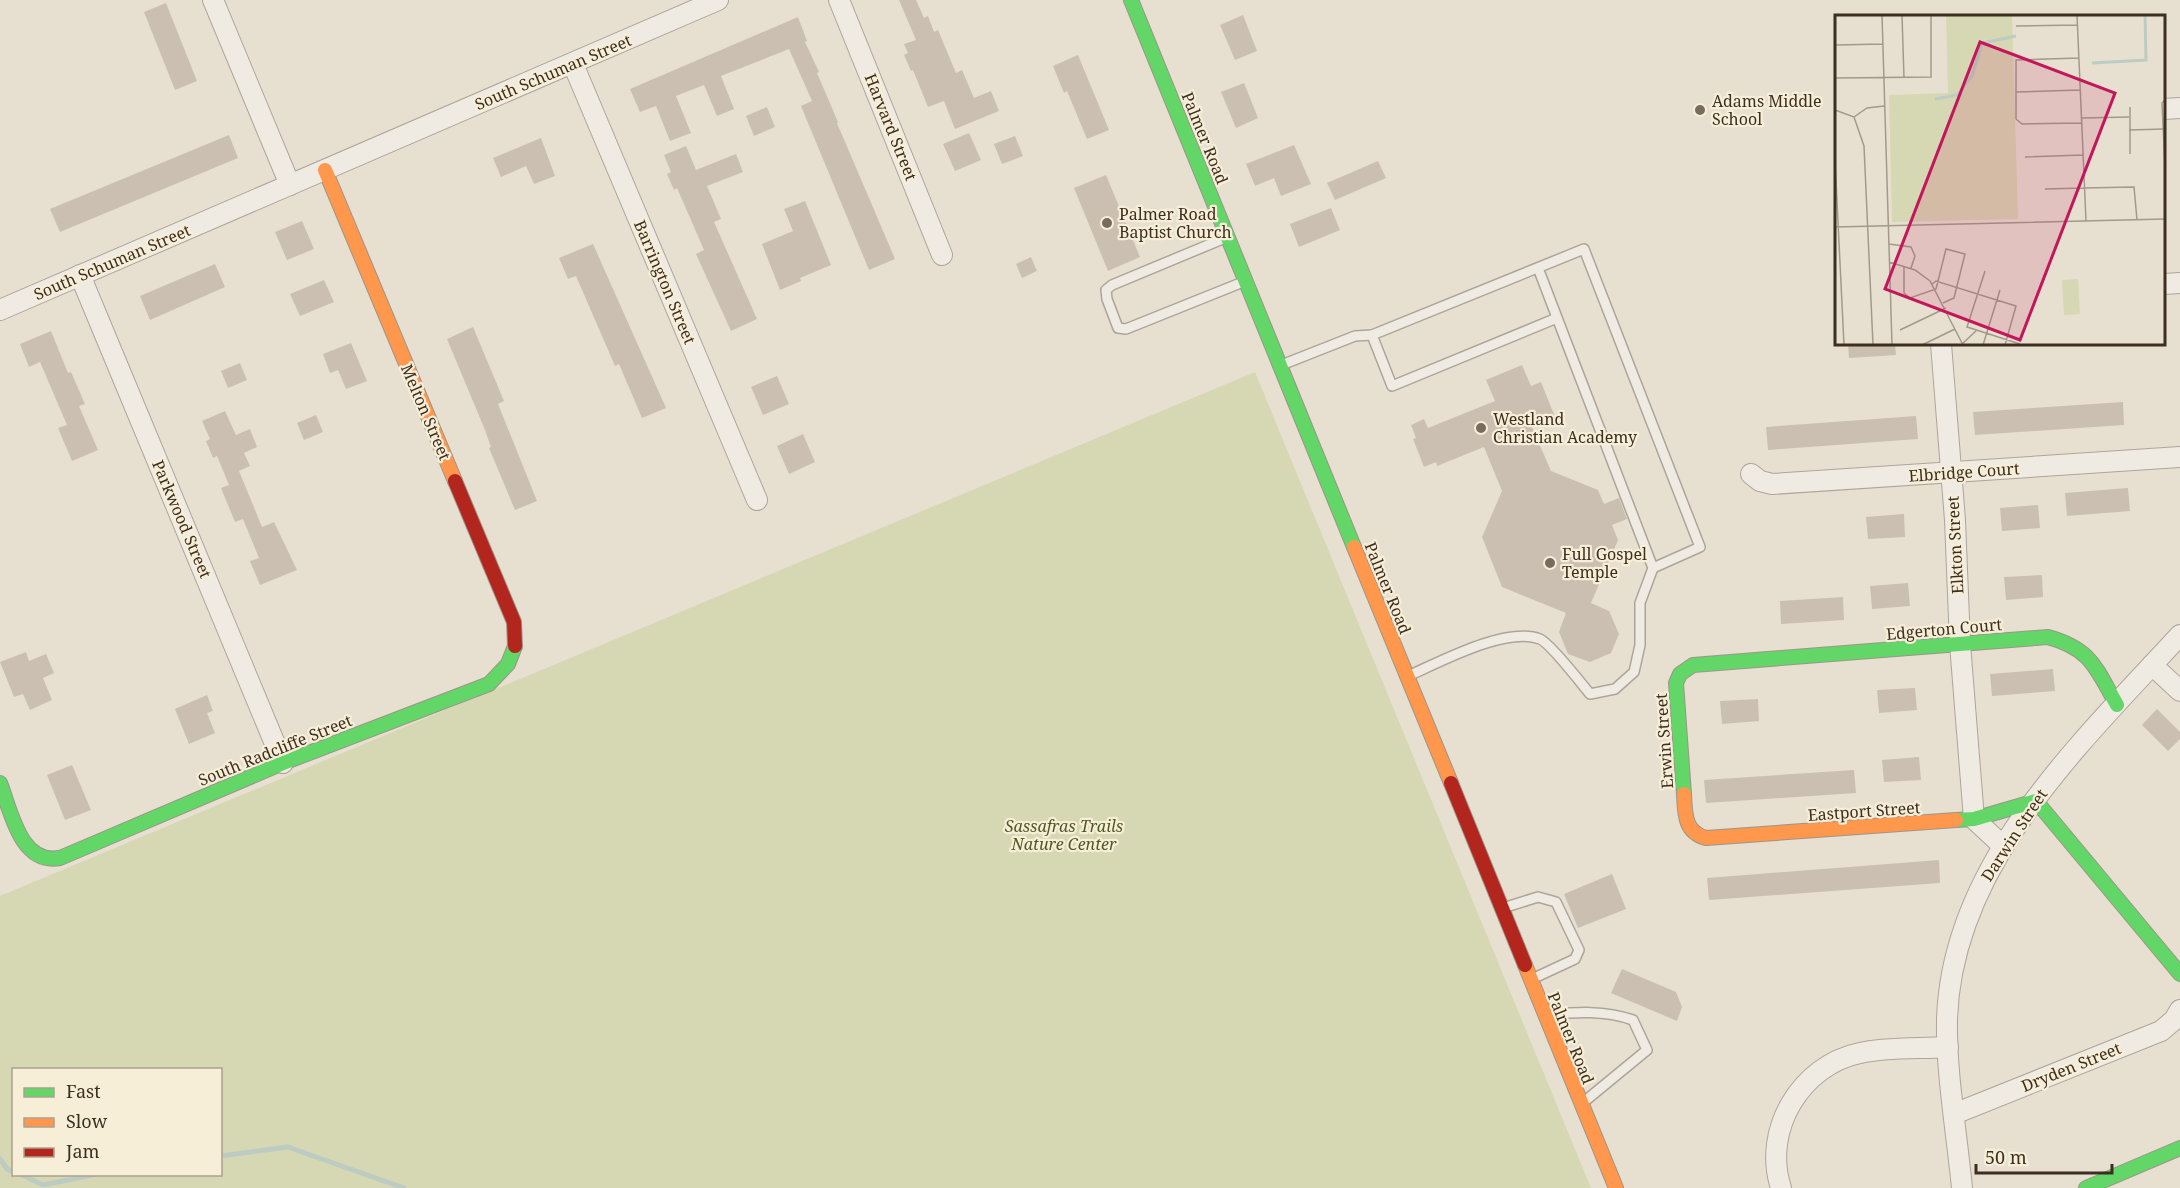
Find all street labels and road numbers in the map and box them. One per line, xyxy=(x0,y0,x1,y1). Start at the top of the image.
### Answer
street label: South Schuman Street xyxy=(471,29,635,115)
street label: Harvard Street xyxy=(860,70,923,184)
street label: Palmer Road xyxy=(1177,89,1234,188)
street label: Barrington Street xyxy=(629,217,701,348)
street label: South Schuman Street xyxy=(30,219,194,305)
street label: Melton Street xyxy=(396,361,456,464)
street label: Parkwood Street xyxy=(147,457,217,582)
street label: Elbridge Court xyxy=(1908,457,2020,487)
street label: Elkton Street xyxy=(1941,495,1969,595)
street label: Palmer Road xyxy=(1360,539,1417,638)
street label: Edgerton Court xyxy=(1885,613,2003,645)
street label: Erwin Street xyxy=(1650,692,1678,789)
street label: South Radcliffe Street xyxy=(195,709,355,791)
street label: Darwin Street xyxy=(1976,784,2052,886)
street label: Eastport Street xyxy=(1807,796,1921,826)
street label: Palmer Road xyxy=(1543,989,1600,1088)
street label: Dryden Street xyxy=(2018,1037,2124,1097)

